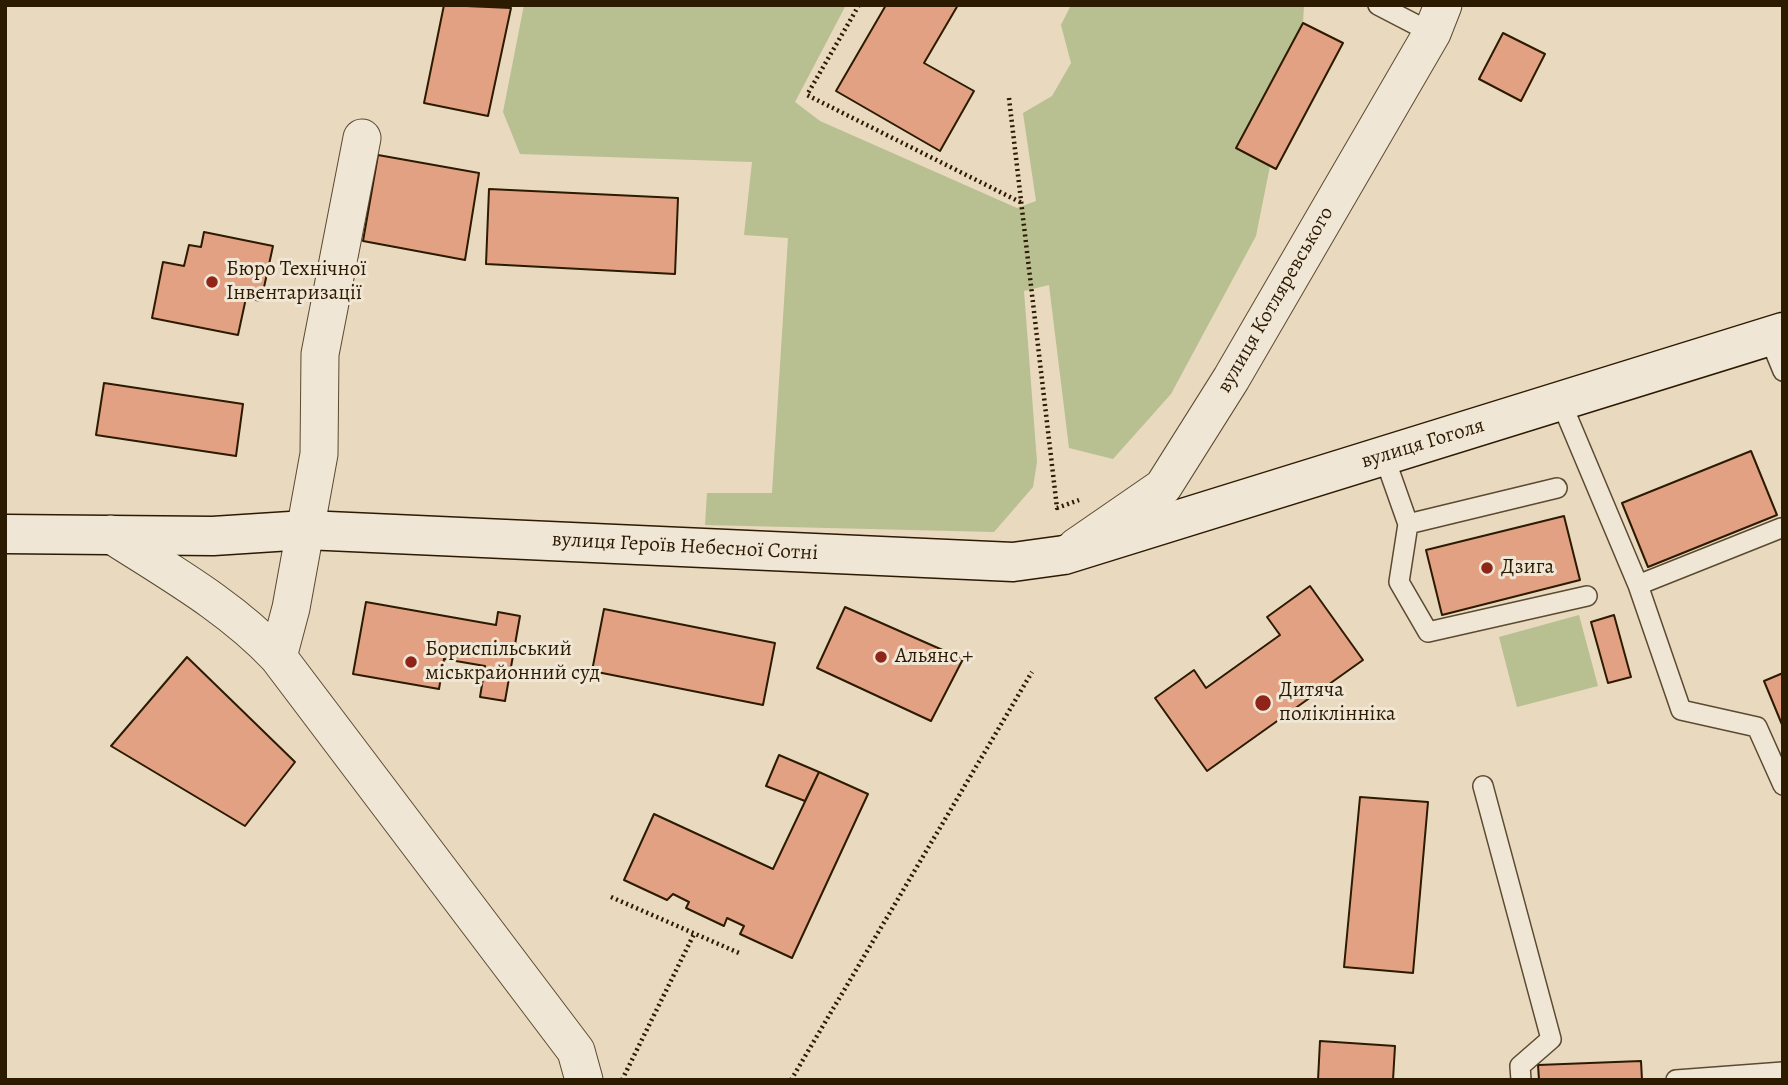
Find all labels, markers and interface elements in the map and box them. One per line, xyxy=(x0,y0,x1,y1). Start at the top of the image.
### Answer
street label: вулиця Котляревського xyxy=(1212,202,1340,398)
place label: Бюро Технічної Інвентаризації xyxy=(226,257,366,307)
marker: Бюро Технічної Інвентаризації xyxy=(204,274,220,290)
street label: вулиця Гоголя xyxy=(1358,413,1488,475)
street label: вулиця Героїв Небесної Сотні xyxy=(551,527,819,567)
place label: Дзига xyxy=(1501,555,1554,581)
marker: Дзига xyxy=(1479,560,1495,576)
place label: Бориспільський міськрайонний суд xyxy=(425,637,600,687)
place label: Альянс + xyxy=(895,644,973,670)
marker: Альянс + xyxy=(873,649,889,665)
marker: Бориспільський міськрайонний суд xyxy=(403,654,419,670)
place label: Дитяча поліклінніка xyxy=(1279,678,1396,728)
marker: Дитяча поліклінніка xyxy=(1253,693,1273,713)

